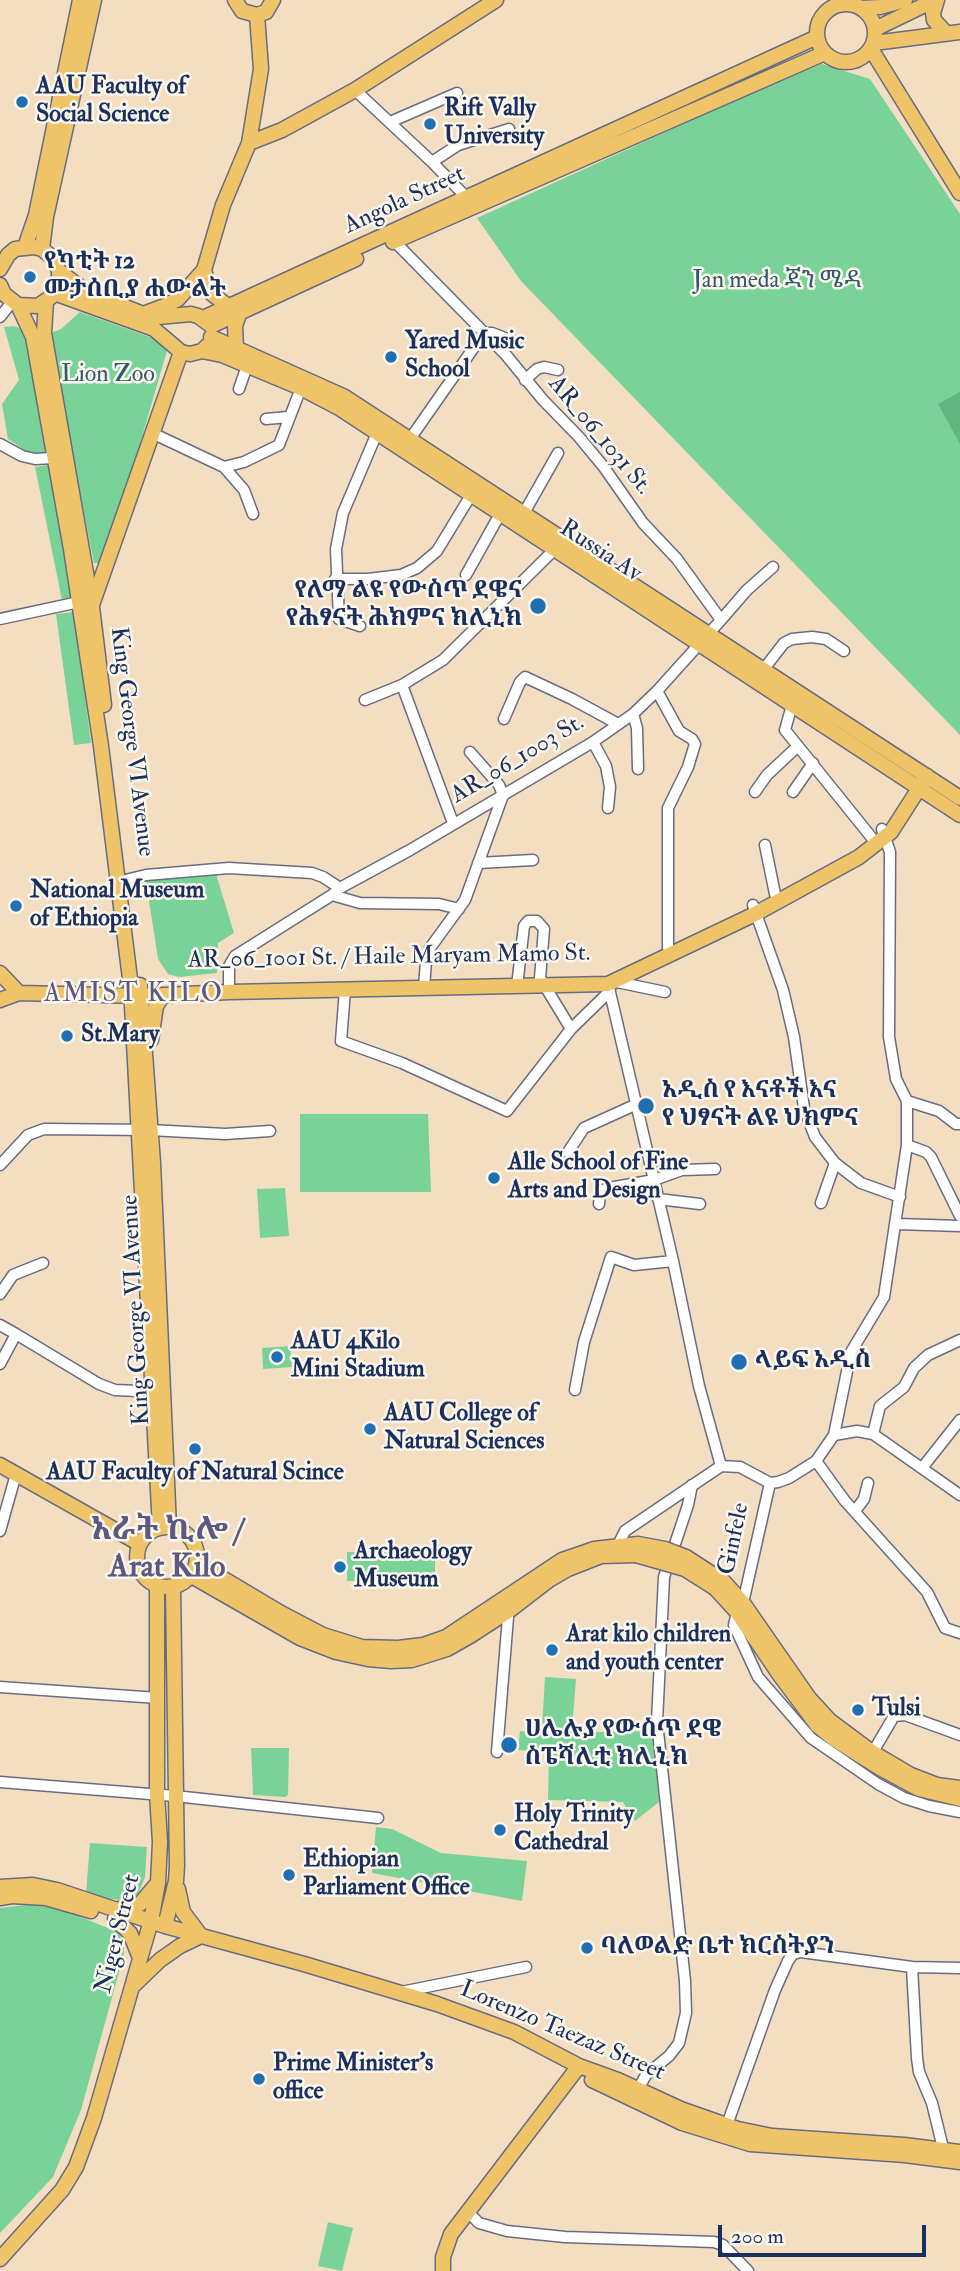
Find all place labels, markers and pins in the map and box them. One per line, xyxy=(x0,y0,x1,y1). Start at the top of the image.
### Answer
place label: AAU Faculty of Social Science xyxy=(36,74,186,130)
marker: AAU Faculty of Social Science xyxy=(14,94,30,110)
place label: Rift Vally University xyxy=(444,96,544,152)
marker: Rift Vally University xyxy=(422,116,438,132)
place label: የካቲት 12 መታሰቢያ ሐውልት xyxy=(44,249,226,305)
marker: የካቲት 12 መታሰቢያ ሐውልት xyxy=(22,269,38,285)
place label: Yared Music School xyxy=(405,329,524,385)
marker: Yared Music School xyxy=(383,349,399,365)
place label: የለማ ልዩ የውስጥ ደዌና የሕፃናት ሕክምና ክሊኒክ xyxy=(286,578,522,634)
marker: የለማ ልዩ የውስጥ ደዌና የሕፃናት ሕክምና ክሊኒክ xyxy=(528,596,548,616)
place label: National Museum of Ethiopia xyxy=(30,878,204,934)
marker: National Museum of Ethiopia xyxy=(8,898,24,914)
place label: St.Mary xyxy=(81,1022,159,1050)
marker: St.Mary xyxy=(59,1028,75,1044)
place label: አዲስ የ እናቶች እና የ ህፃናት ልዩ ህክምና xyxy=(662,1078,858,1134)
marker: አዲስ የ እናቶች እና የ ህፃናት ልዩ ህክምና xyxy=(636,1096,656,1116)
place label: Alle School of Fine Arts and Design xyxy=(508,1150,688,1206)
marker: Alle School of Fine Arts and Design xyxy=(486,1170,502,1186)
place label: AAU 4Kilo Mini Stadium xyxy=(291,1329,425,1385)
place label: ላይፍ አዲስ xyxy=(755,1348,871,1376)
marker: AAU 4Kilo Mini Stadium xyxy=(269,1349,285,1365)
marker: ላይፍ አዲስ xyxy=(729,1352,749,1372)
place label: AAU College of Natural Sciences xyxy=(384,1401,545,1457)
marker: AAU College of Natural Sciences xyxy=(362,1421,378,1437)
marker: AAU Faculty of Natural Scince xyxy=(187,1441,203,1457)
place label: AAU Faculty of Natural Scince xyxy=(46,1460,344,1488)
place label: Archaeology Museum xyxy=(354,1539,472,1595)
marker: Archaeology Museum xyxy=(332,1559,348,1575)
place label: Arat kilo children and youth center xyxy=(566,1622,731,1678)
marker: Arat kilo children and youth center xyxy=(544,1642,560,1658)
place label: Tulsi xyxy=(872,1696,921,1724)
marker: Tulsi xyxy=(850,1702,866,1718)
place label: ሀሌሉያ የውስጥ ደዌ ስፔሻሊቲ ክሊኒክ xyxy=(525,1717,721,1773)
marker: ሀሌሉያ የውስጥ ደዌ ስፔሻሊቲ ክሊኒክ xyxy=(499,1735,519,1755)
place label: Holy Trinity Cathedral xyxy=(514,1802,634,1858)
marker: Holy Trinity Cathedral xyxy=(492,1822,508,1838)
place label: Ethiopian Parliament Office xyxy=(303,1847,470,1903)
marker: Ethiopian Parliament Office xyxy=(281,1867,297,1883)
place label: ባለወልድ ቤተ ክርስትያን xyxy=(601,1934,835,1962)
marker: ባለወልድ ቤተ ክርስትያን xyxy=(579,1940,595,1956)
place label: Prime Minister’s office xyxy=(273,2051,433,2107)
marker: Prime Minister’s office xyxy=(251,2071,267,2087)

